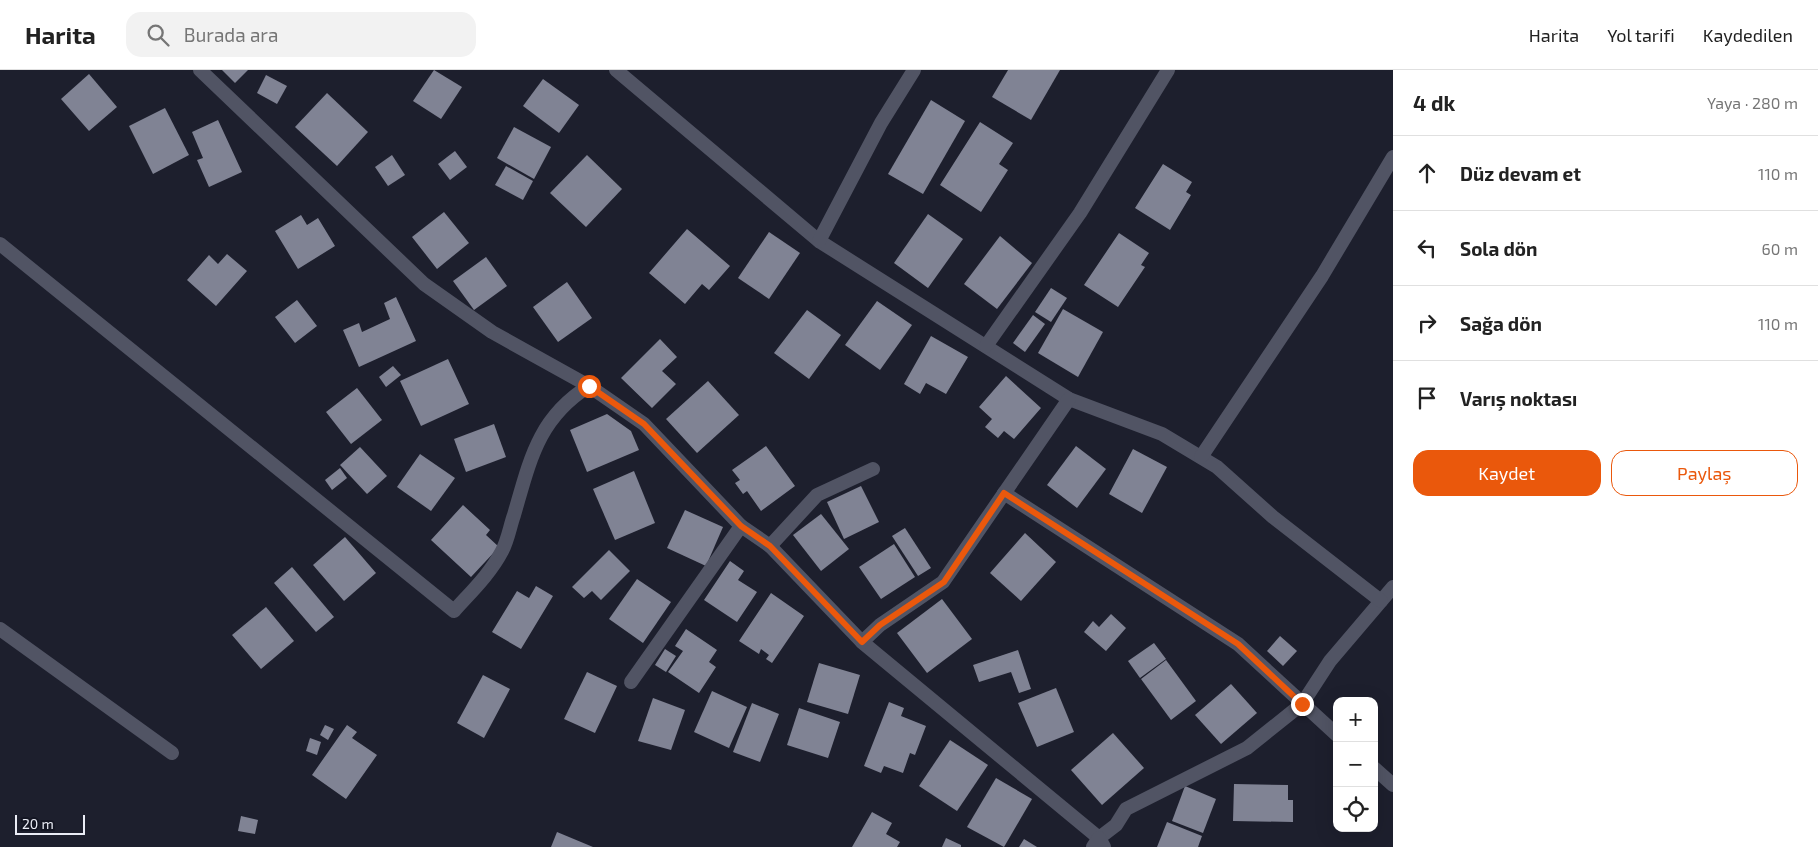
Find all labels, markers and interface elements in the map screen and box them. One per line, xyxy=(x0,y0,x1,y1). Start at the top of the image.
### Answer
search box xyxy=(126,12,476,57)
text: Harita xyxy=(25,20,96,49)
icon: search xyxy=(144,21,172,49)
text: Burada ara xyxy=(184,23,278,46)
text: Harita xyxy=(1529,24,1579,46)
text: Yol tarifi xyxy=(1607,24,1675,46)
text: Kaydedilen xyxy=(1703,24,1793,46)
text: 4 dk xyxy=(1413,90,1455,115)
text: Yaya · 280 m xyxy=(1707,93,1798,112)
icon: ahead xyxy=(1413,159,1441,187)
text: Düz devam et xyxy=(1460,162,1581,185)
text: 110 m xyxy=(1758,164,1798,183)
icon: left xyxy=(1413,234,1441,262)
text: Sola dön xyxy=(1460,237,1537,260)
text: 60 m xyxy=(1762,239,1798,258)
icon: right xyxy=(1413,309,1441,337)
text: Sağa dön xyxy=(1460,312,1542,335)
text: 110 m xyxy=(1758,314,1798,333)
route start xyxy=(578,375,601,398)
icon: arrive xyxy=(1413,384,1441,412)
text: Varış noktası xyxy=(1460,387,1577,410)
button: Kaydet xyxy=(1413,450,1601,496)
button: Paylaş xyxy=(1611,450,1798,496)
route end xyxy=(1291,693,1314,716)
map controls xyxy=(1333,697,1378,832)
button: + xyxy=(1333,697,1378,742)
button: − xyxy=(1333,742,1378,787)
button: locate xyxy=(1333,787,1378,832)
scale bar xyxy=(15,812,85,835)
text: 20 m xyxy=(22,815,54,832)

